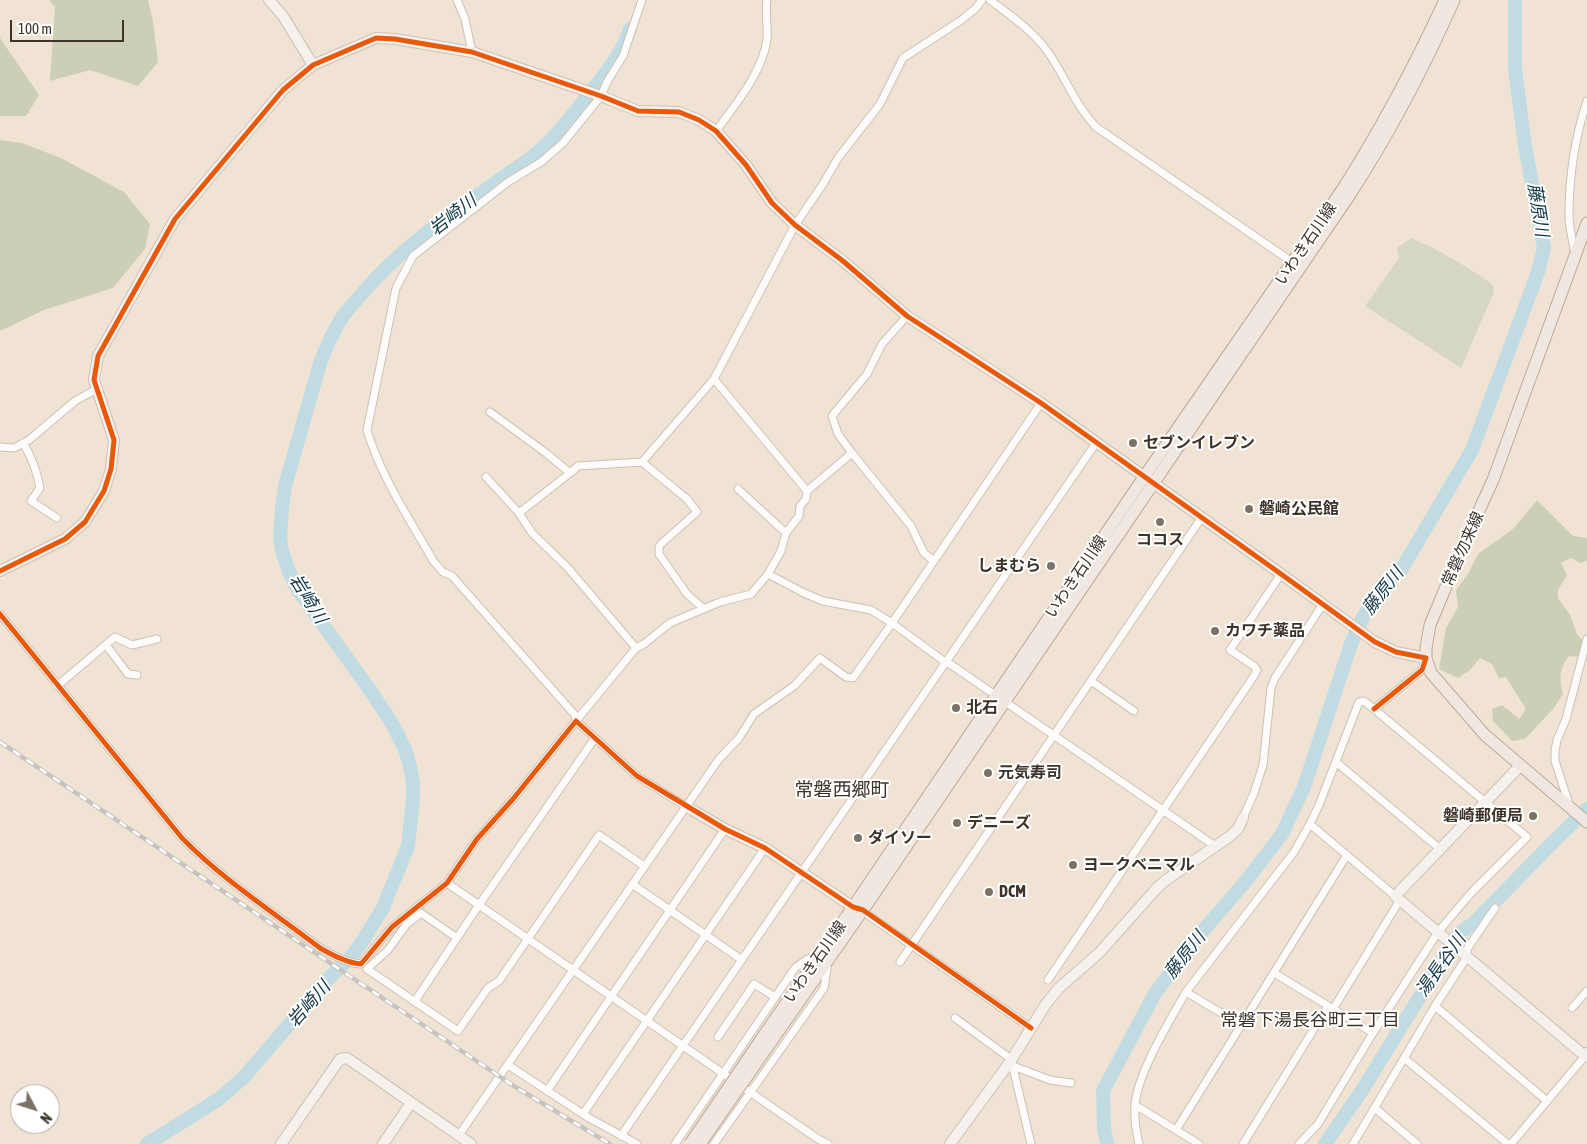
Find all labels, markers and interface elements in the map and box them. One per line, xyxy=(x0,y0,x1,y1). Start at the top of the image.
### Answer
scale bar xyxy=(12,10,126,42)
text: 100 m xyxy=(18,20,52,37)
water label: 藤原川 xyxy=(1523,182,1553,238)
water label: 岩崎川 xyxy=(425,190,481,240)
street label: いわき石川線 xyxy=(1271,199,1341,289)
place label: セブンイレブン xyxy=(1143,433,1255,453)
marker: セブンイレブン xyxy=(1127,437,1139,449)
place label: 磐崎公民館 xyxy=(1259,499,1339,519)
marker: 磐崎公民館 xyxy=(1243,503,1255,515)
street label: 常磐勿来線 xyxy=(1438,509,1488,589)
marker: ココス xyxy=(1154,516,1166,528)
place label: ココス xyxy=(1136,530,1184,550)
street label: いわき石川線 xyxy=(1041,532,1111,622)
place label: しまむら xyxy=(977,556,1041,576)
marker: しまむら xyxy=(1045,560,1057,572)
water label: 藤原川 xyxy=(1358,563,1408,619)
water label: 岩崎川 xyxy=(285,570,331,628)
place label: カワチ薬品 xyxy=(1225,621,1305,641)
marker: カワチ薬品 xyxy=(1209,625,1221,637)
place label: 北石 xyxy=(966,698,998,718)
marker: 北石 xyxy=(950,702,962,714)
place label: 元気寿司 xyxy=(998,763,1062,783)
marker: 元気寿司 xyxy=(982,767,994,779)
district label: 常磐西郷町 xyxy=(795,779,889,801)
place label: 磐崎郵便局 xyxy=(1443,806,1523,826)
marker: 磐崎郵便局 xyxy=(1527,810,1539,822)
place label: デニーズ xyxy=(967,813,1031,833)
marker: デニーズ xyxy=(951,817,963,829)
place label: ダイソー xyxy=(868,828,932,848)
marker: ダイソー xyxy=(852,832,864,844)
place label: ヨークベニマル xyxy=(1083,855,1195,875)
marker: ヨークベニマル xyxy=(1067,859,1079,871)
place label: DCM xyxy=(999,882,1026,902)
marker: DCM xyxy=(983,886,995,898)
street label: いわき石川線 xyxy=(780,917,850,1007)
water label: 藤原川 xyxy=(1160,927,1210,983)
water label: 湯長谷川 xyxy=(1412,929,1470,1001)
water label: 岩崎川 xyxy=(283,977,335,1031)
district label: 常磐下湯長谷町三丁目 xyxy=(1220,1009,1400,1031)
north arrow xyxy=(10,1084,60,1134)
text: N xyxy=(37,1110,55,1126)

